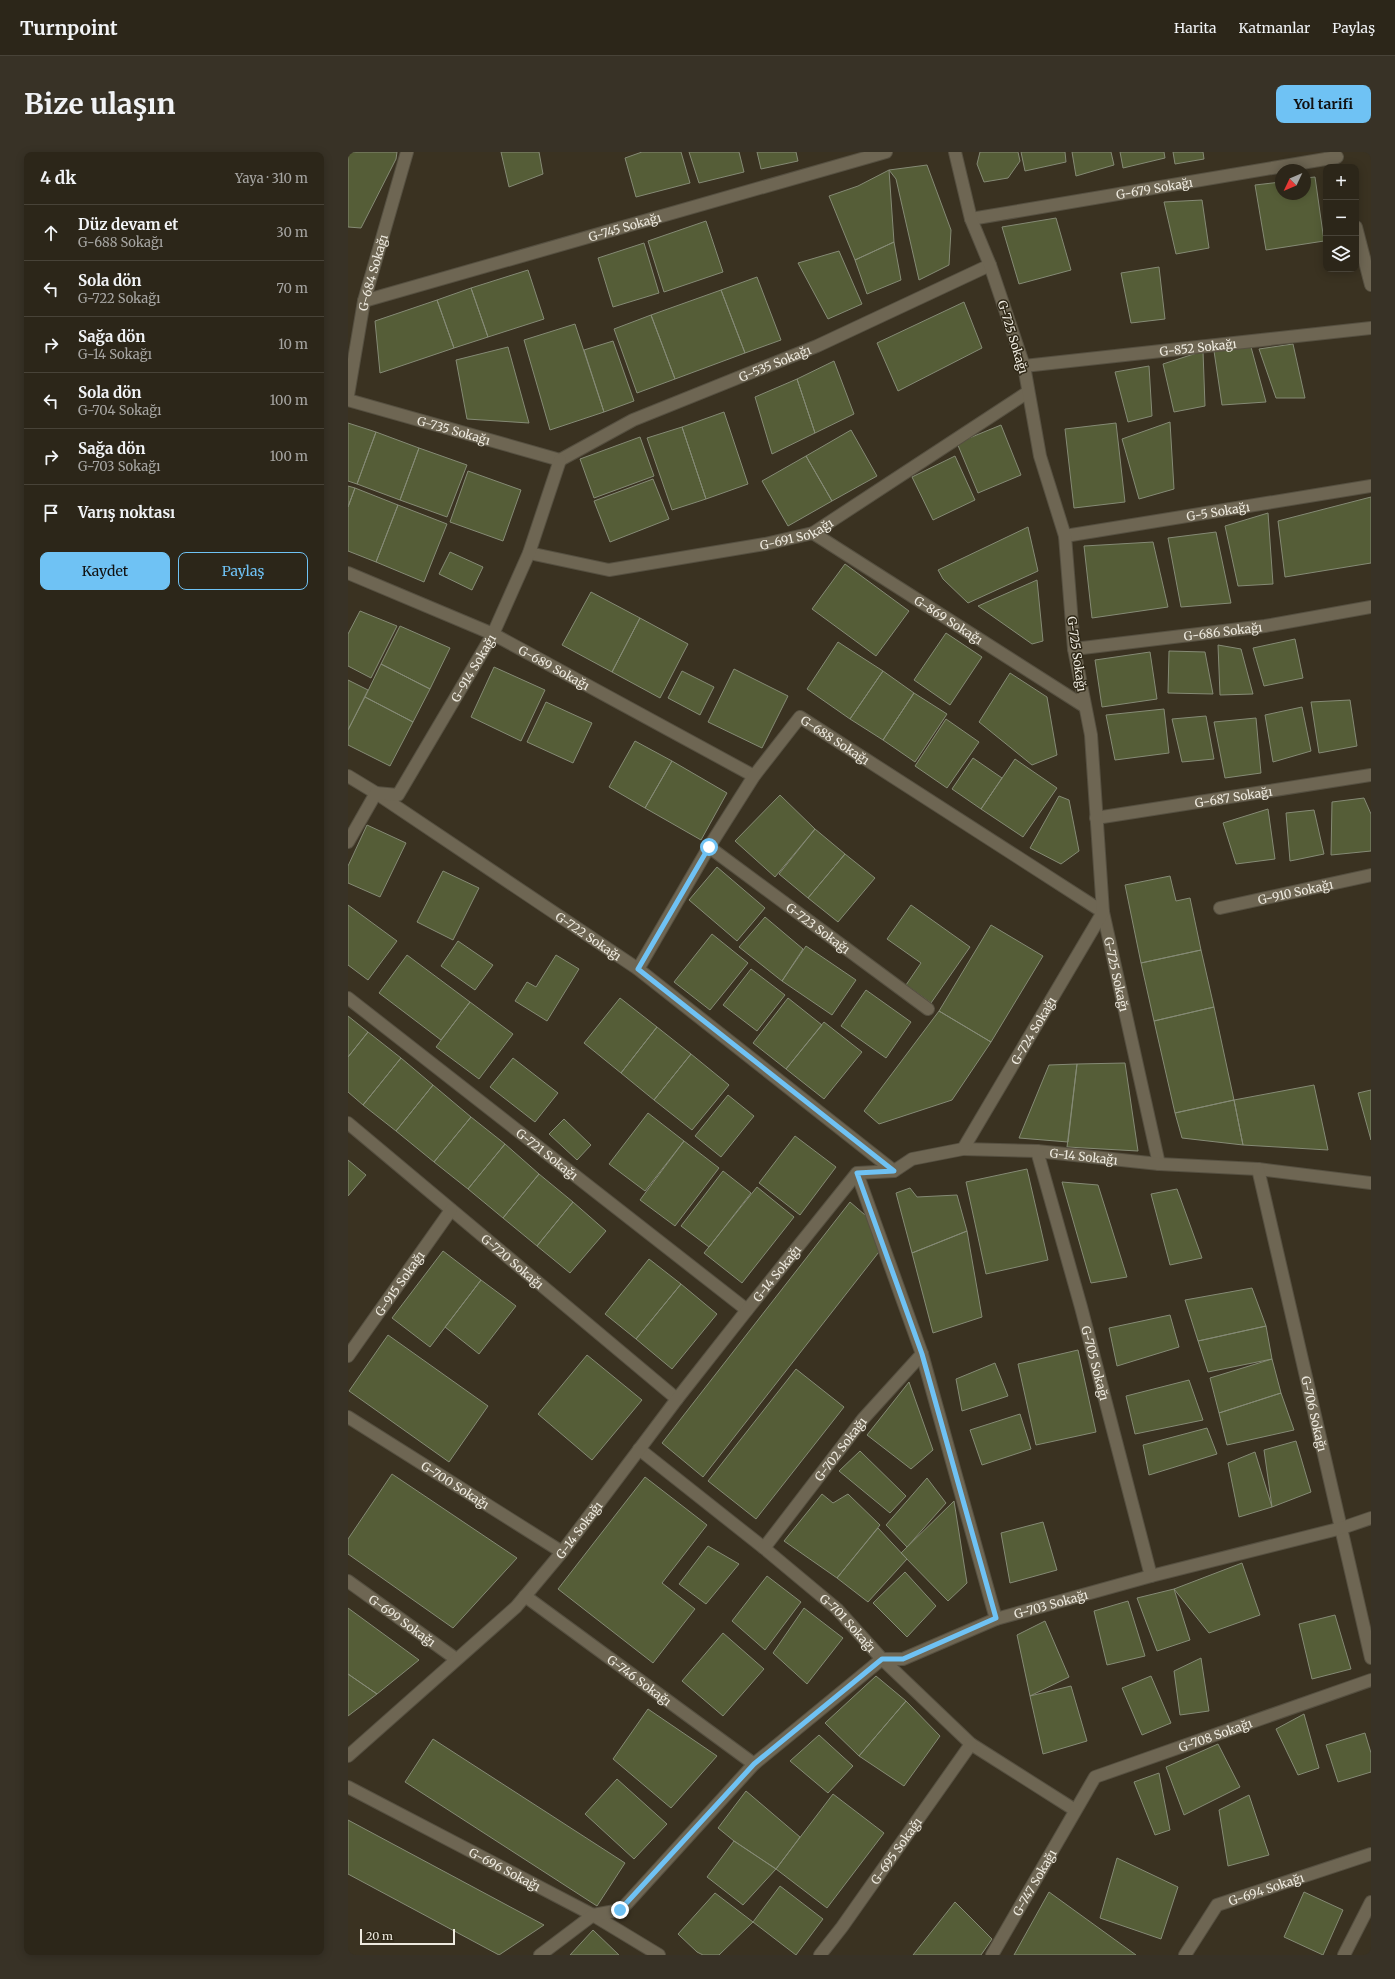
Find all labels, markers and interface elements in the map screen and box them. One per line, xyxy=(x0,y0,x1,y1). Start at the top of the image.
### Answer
text: Turnpoint xyxy=(20,16,118,40)
text: Harita xyxy=(1174,19,1216,37)
text: Katmanlar xyxy=(1238,19,1310,37)
text: Paylaş xyxy=(1332,19,1375,37)
button: Yol tarifi xyxy=(1276,85,1371,123)
text: Bize ulaşın xyxy=(24,86,175,122)
north arrow xyxy=(1275,164,1311,200)
map controls xyxy=(1323,164,1359,272)
button: + xyxy=(1323,164,1359,200)
text: 4 dk xyxy=(40,167,76,189)
text: Yaya · 310 m xyxy=(235,170,308,187)
street label: G-679 Sokağı xyxy=(1115,174,1194,202)
button: − xyxy=(1323,200,1359,236)
street label: G-745 Sokağı xyxy=(587,209,663,244)
text: Düz devam et xyxy=(78,215,178,234)
icon: ahead xyxy=(40,222,62,244)
text: 30 m xyxy=(276,224,308,241)
street label: G-684 Sokağı xyxy=(355,232,390,312)
text: G-688 Sokağı xyxy=(78,234,163,251)
button: layers xyxy=(1323,236,1359,272)
text: Sola dön xyxy=(78,271,141,290)
icon: left xyxy=(40,278,62,300)
text: 70 m xyxy=(277,280,308,297)
text: G-722 Sokağı xyxy=(78,290,161,307)
street label: G-725 Sokağı xyxy=(995,299,1031,376)
text: Sağa dön xyxy=(78,327,145,346)
icon: right xyxy=(40,334,62,356)
street label: G-852 Sokağı xyxy=(1159,335,1237,359)
text: 10 m xyxy=(278,336,308,353)
street label: G-535 Sokağı xyxy=(736,342,813,384)
text: G-14 Sokağı xyxy=(78,346,152,363)
text: Sola dön xyxy=(78,383,141,402)
icon: left xyxy=(40,390,62,412)
text: 100 m xyxy=(270,392,308,409)
text: G-704 Sokağı xyxy=(78,402,161,419)
street label: G-735 Sokağı xyxy=(416,412,492,447)
text: Sağa dön xyxy=(78,439,145,458)
icon: right xyxy=(40,446,62,468)
text: 100 m xyxy=(270,448,308,465)
text: G-703 Sokağı xyxy=(78,458,160,475)
street label: G-5 Sokağı xyxy=(1185,498,1251,524)
icon: arrive xyxy=(40,502,62,524)
text: Varış noktası xyxy=(78,503,175,522)
street label: G-691 Sokağı xyxy=(759,515,836,552)
button: Kaydet xyxy=(40,552,170,590)
button: Paylaş xyxy=(178,552,308,590)
street label: G-869 Sokağı xyxy=(912,592,986,647)
street label: G-725 Sokağı xyxy=(1064,615,1090,693)
street label: G-686 Sokağı xyxy=(1183,619,1263,643)
street label: G-914 Sokağı xyxy=(447,631,499,705)
street label: G-689 Sokağı xyxy=(516,642,592,693)
street label: G-688 Sokağı xyxy=(798,712,873,767)
street label: G-687 Sokağı xyxy=(1194,783,1273,810)
route start xyxy=(700,838,718,856)
street label: G-910 Sokağı xyxy=(1256,876,1334,907)
street label: G-723 Sokağı xyxy=(783,899,853,957)
street label: G-722 Sokağı xyxy=(553,908,625,963)
street label: G-725 Sokağı xyxy=(1101,935,1132,1013)
street label: G-724 Sokağı xyxy=(1007,994,1059,1067)
street label: G-721 Sokağı xyxy=(513,1125,581,1183)
street label: G-14 Sokağı xyxy=(1049,1145,1119,1167)
street label: G-720 Sokağı xyxy=(478,1231,547,1292)
street label: G-14 Sokağı xyxy=(749,1242,804,1305)
street label: G-915 Sokağı xyxy=(371,1248,427,1319)
street label: G-705 Sokağı xyxy=(1079,1324,1113,1402)
street label: G-706 Sokağı xyxy=(1299,1374,1331,1453)
street label: G-702 Sokağı xyxy=(811,1414,869,1484)
street label: G-700 Sokağı xyxy=(419,1458,492,1512)
street label: G-14 Sokağı xyxy=(552,1498,605,1562)
street label: G-703 Sokağı xyxy=(1012,1586,1090,1621)
street label: G-701 Sokağı xyxy=(817,1590,879,1655)
street label: G-699 Sokağı xyxy=(366,1591,439,1649)
street label: G-746 Sokağı xyxy=(604,1651,675,1709)
street label: G-708 Sokağı xyxy=(1176,1715,1254,1755)
street label: G-695 Sokağı xyxy=(867,1814,925,1887)
street label: G-696 Sokağı xyxy=(467,1844,543,1894)
street label: G-747 Sokağı xyxy=(1009,1846,1059,1918)
street label: G-694 Sokağı xyxy=(1226,1869,1306,1908)
route end xyxy=(611,1901,629,1919)
scale bar xyxy=(360,1927,455,1946)
text: 20 m xyxy=(366,1929,393,1943)

